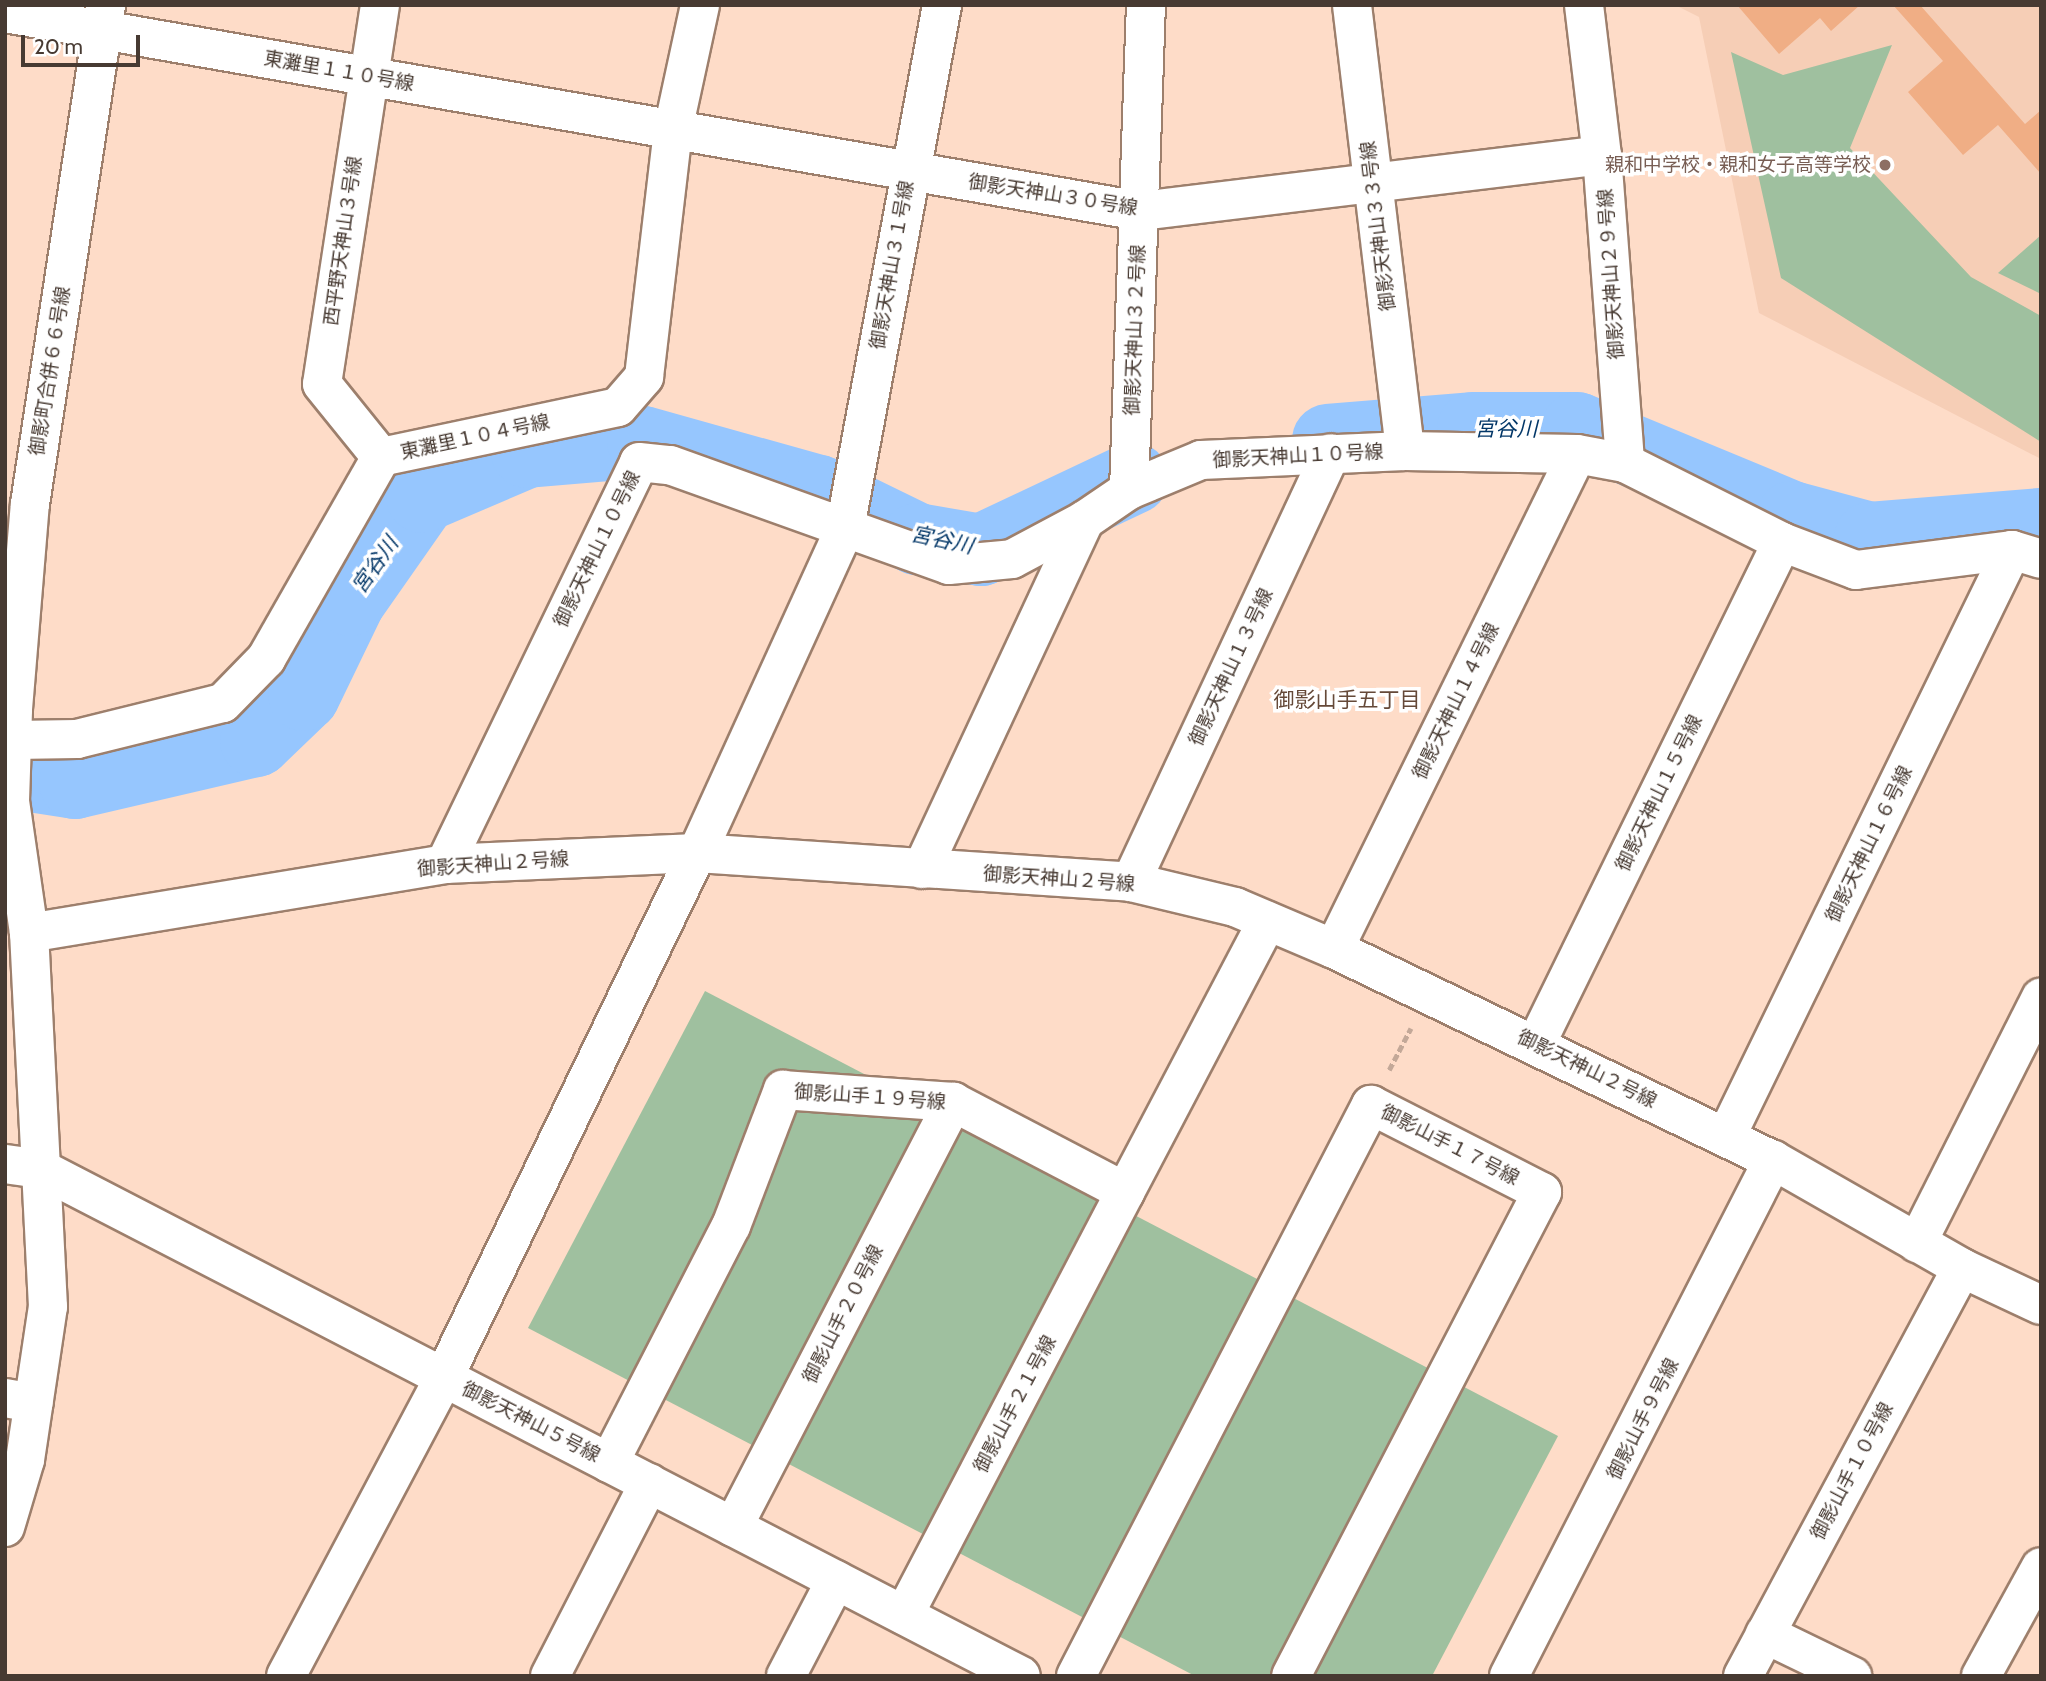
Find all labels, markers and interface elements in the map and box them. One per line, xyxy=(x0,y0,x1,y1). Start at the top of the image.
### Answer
scale bar xyxy=(24,21,144,65)
text: 20 m xyxy=(34,34,83,59)
street label: 東灘里１１０号線 xyxy=(262,47,416,95)
street label: 御影天神山３３号線 xyxy=(1356,140,1400,312)
place label: 親和中学校・親和女子高等学校 xyxy=(1605,154,1871,176)
street label: 西平野天神山３号線 xyxy=(320,155,366,327)
marker: 親和中学校・親和女子高等学校 xyxy=(1877,157,1893,173)
street label: 御影天神山３０号線 xyxy=(967,170,1139,220)
street label: 御影天神山３１号線 xyxy=(866,179,918,351)
street label: 御影天神山２９号線 xyxy=(1594,188,1628,360)
street label: 御影天神山３２号線 xyxy=(1121,244,1149,416)
street label: 御影町合併６６号線 xyxy=(25,285,75,457)
street label: 東灘里１０４号線 xyxy=(398,410,552,464)
water label: 宮谷川 xyxy=(1475,416,1537,442)
street label: 御影天神山１０号線 xyxy=(1212,440,1384,472)
street label: 御影天神山１０号線 xyxy=(549,467,645,631)
water label: 宮谷川 xyxy=(909,521,975,559)
water label: 宮谷川 xyxy=(347,532,403,598)
street label: 御影天神山１３号線 xyxy=(1185,585,1277,749)
street label: 御影天神山１４号線 xyxy=(1408,619,1504,783)
district label: 御影山手五丁目 xyxy=(1274,687,1420,713)
street label: 御影天神山１５号線 xyxy=(1611,711,1707,875)
street label: 御影天神山１６号線 xyxy=(1821,762,1917,926)
street label: 御影天神山２号線 xyxy=(416,847,570,881)
street label: 御影天神山２号線 xyxy=(982,862,1136,896)
street label: 御影天神山２号線 xyxy=(1514,1025,1660,1113)
street label: 御影山手１９号線 xyxy=(793,1080,947,1114)
street label: 御影山手１７号線 xyxy=(1377,1100,1523,1190)
street label: 御影山手２０号線 xyxy=(798,1241,888,1387)
street label: 御影山手２１号線 xyxy=(969,1332,1061,1476)
street label: 御影山手９号線 xyxy=(1603,1355,1683,1483)
street label: 御影天神山５号線 xyxy=(458,1377,604,1467)
street label: 御影山手１０号線 xyxy=(1806,1399,1898,1543)

